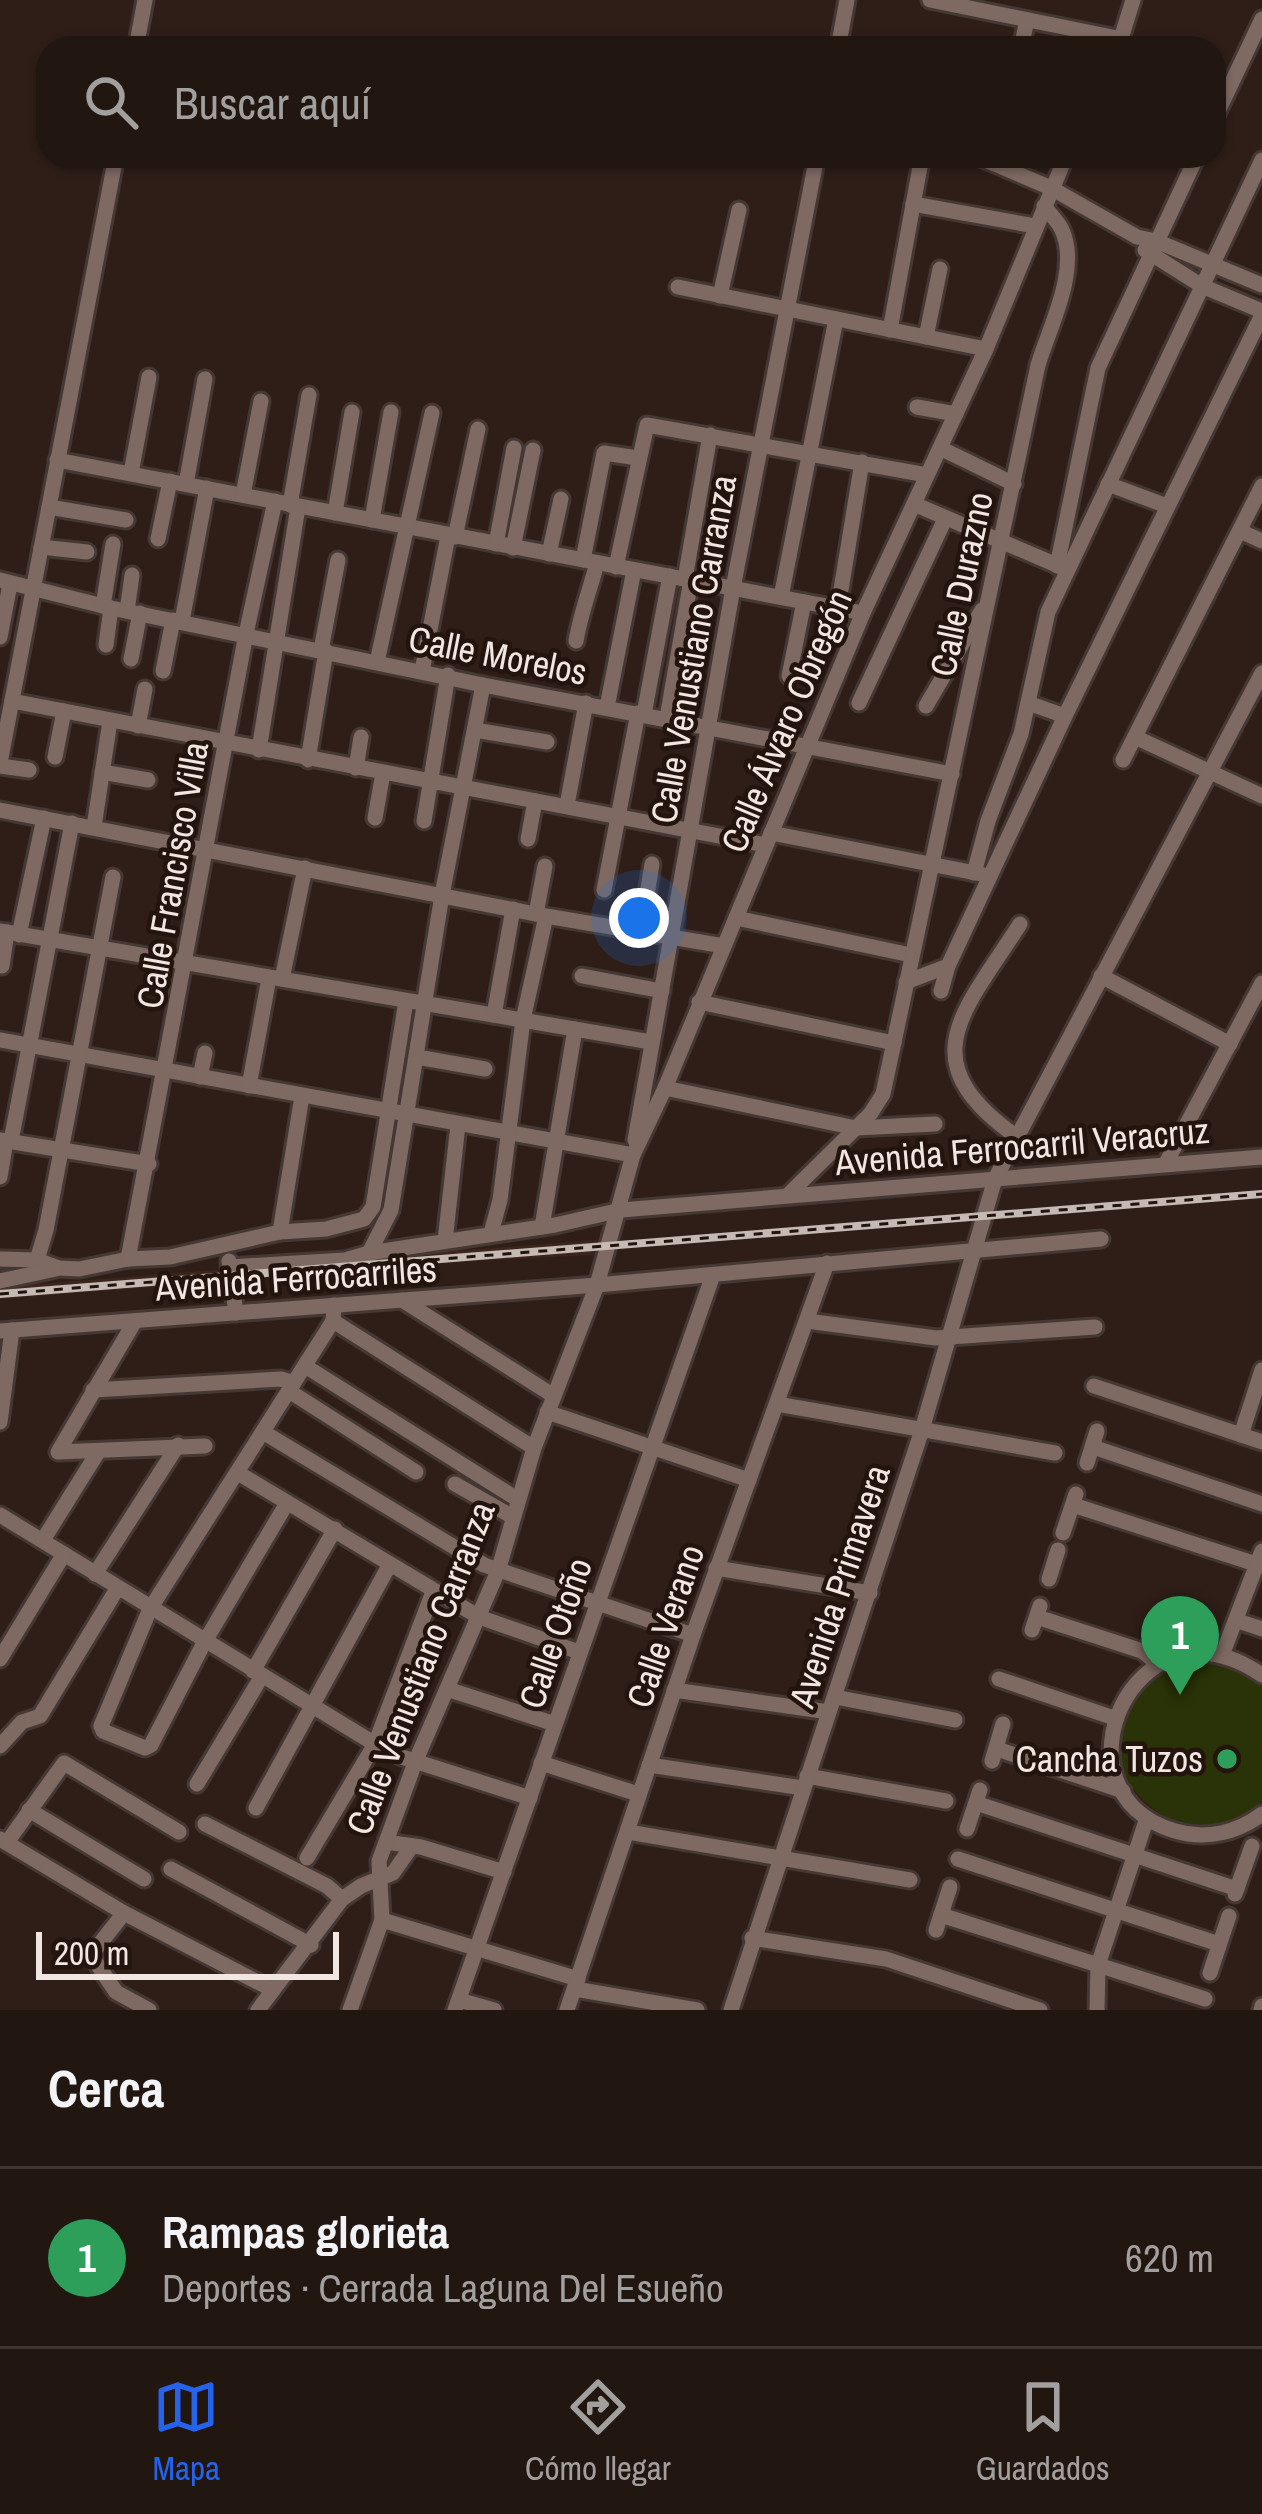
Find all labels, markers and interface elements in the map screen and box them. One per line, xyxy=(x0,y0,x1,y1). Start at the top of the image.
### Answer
search box xyxy=(36,36,1226,168)
icon: search xyxy=(78,69,144,135)
text: Buscar aquí xyxy=(174,72,371,133)
street label: Calle Venustiano Carranza xyxy=(639,471,747,827)
street label: Calle Durazno xyxy=(918,488,1004,680)
street label: Calle Álvaro Obregón xyxy=(709,582,863,860)
street label: Calle Morelos xyxy=(405,614,591,696)
street label: Calle Francisco Villa xyxy=(125,738,219,1012)
your location xyxy=(609,888,669,948)
street label: Avenida Ferrocarril Veracruz xyxy=(832,1106,1211,1186)
street label: Avenida Ferrocarriles xyxy=(153,1244,438,1312)
street label: Avenida Primavera xyxy=(777,1459,901,1714)
street label: Calle Venustiano Carranza xyxy=(334,1495,506,1841)
street label: Calle Verano xyxy=(615,1538,715,1714)
street label: Calle Otoño xyxy=(507,1551,603,1715)
pin: 1 xyxy=(1141,1596,1219,1695)
place label: Cancha Tuzos xyxy=(1016,1735,1203,1783)
marker: Cancha Tuzos xyxy=(1214,1746,1240,1772)
scale bar xyxy=(36,1926,339,1979)
text: 200 m xyxy=(54,1931,129,1975)
text: Cerca xyxy=(48,2054,164,2123)
text: Rampas glorieta xyxy=(162,2201,449,2262)
text: 1 xyxy=(78,2232,96,2284)
text: 620 m xyxy=(1125,2232,1214,2284)
text: Deportes · Cerrada Laguna Del Esueño xyxy=(162,2262,724,2314)
tab: Mapa xyxy=(152,2374,220,2490)
tab: Cómo llegar xyxy=(525,2374,671,2490)
tab: Guardados xyxy=(976,2374,1110,2490)

